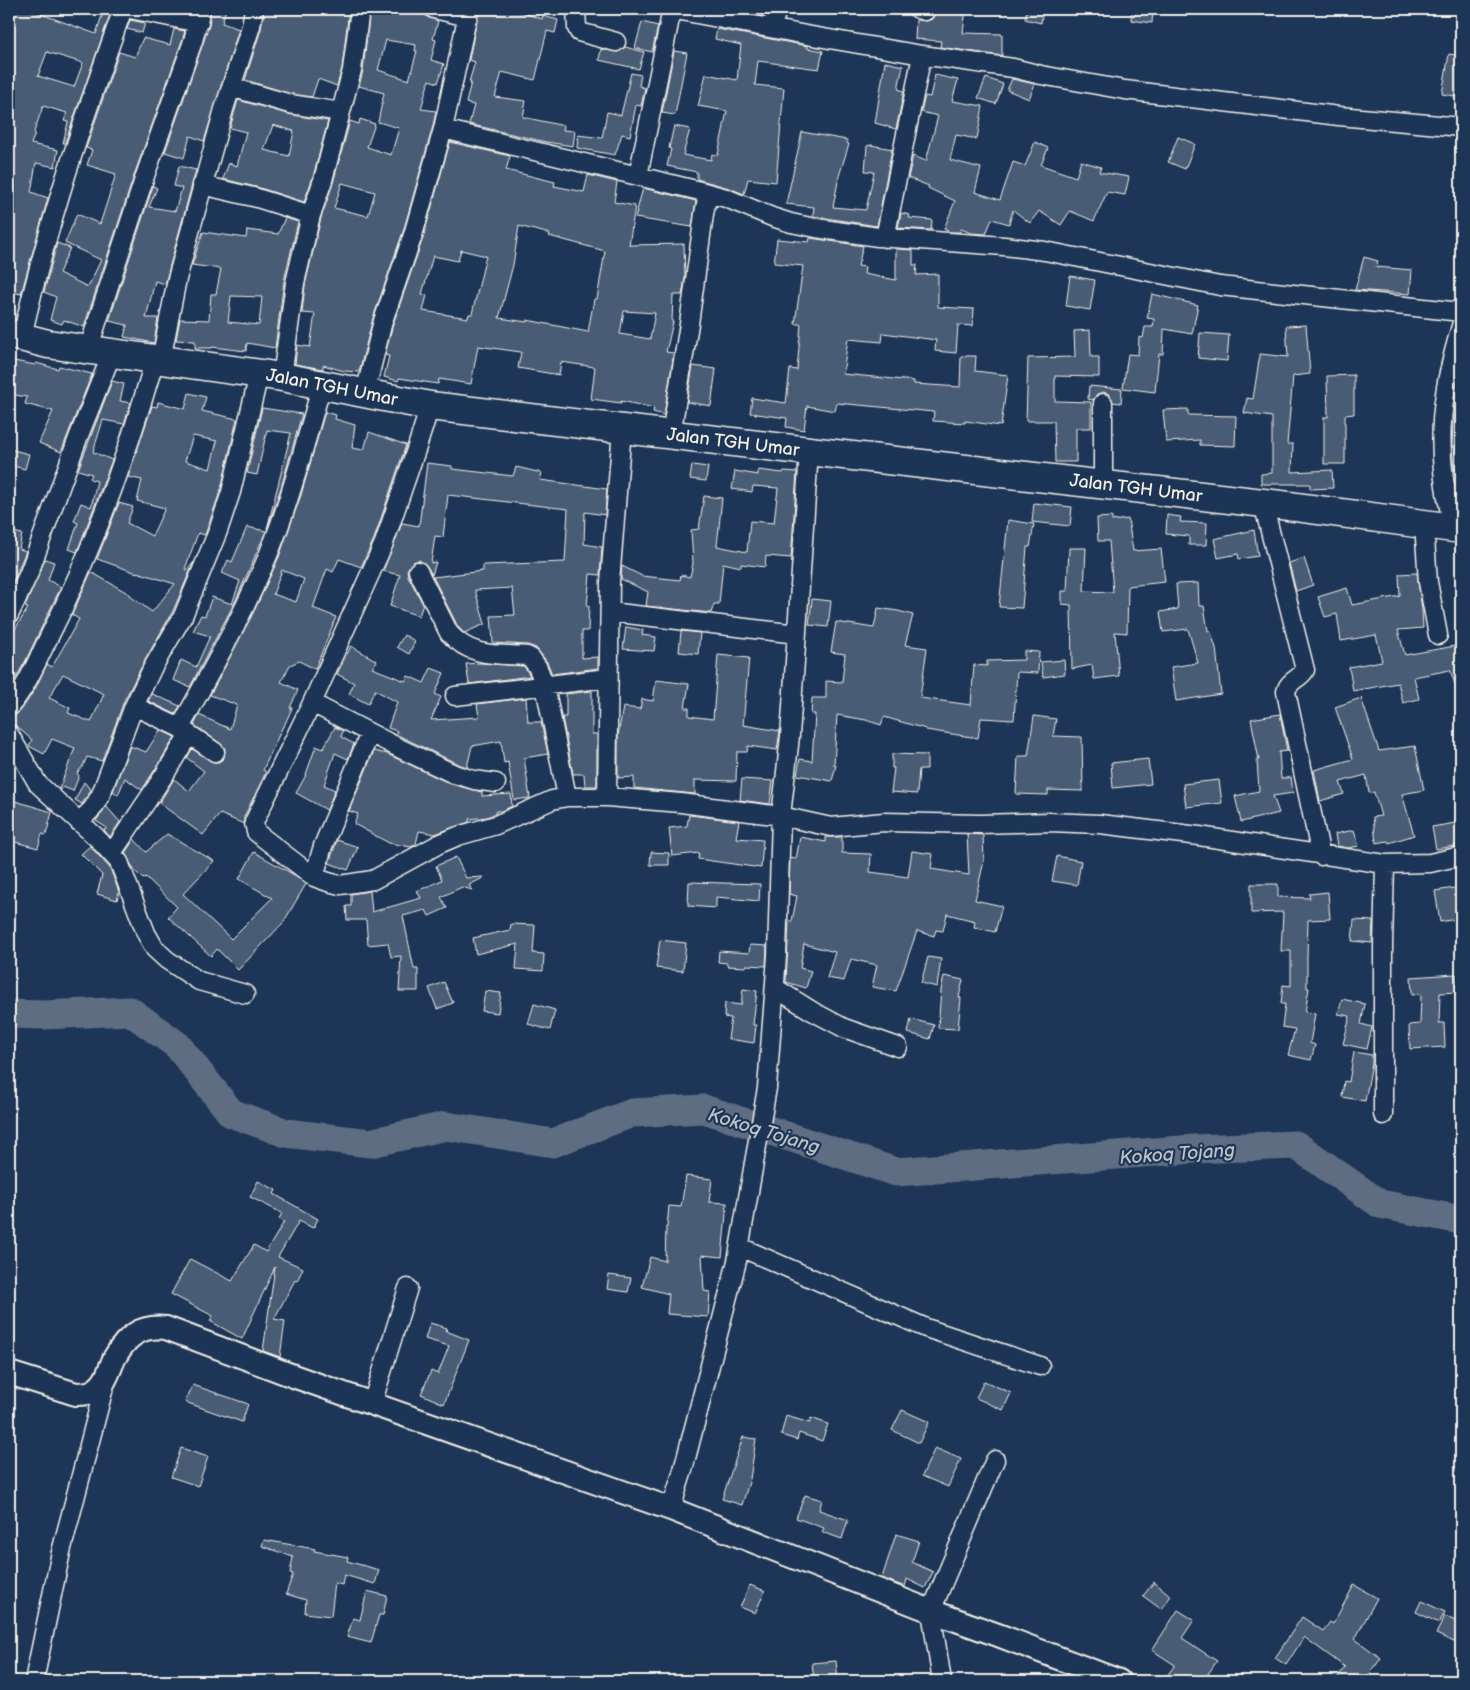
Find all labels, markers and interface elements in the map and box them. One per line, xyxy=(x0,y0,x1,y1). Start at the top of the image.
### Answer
street label: Jalan TGH Umar xyxy=(264,364,400,411)
street label: Jalan TGH Umar xyxy=(665,424,801,461)
street label: Jalan TGH Umar xyxy=(1068,470,1204,507)
water label: Kokoq Tojang xyxy=(705,1104,822,1159)
water label: Kokoq Tojang xyxy=(1119,1139,1236,1170)

